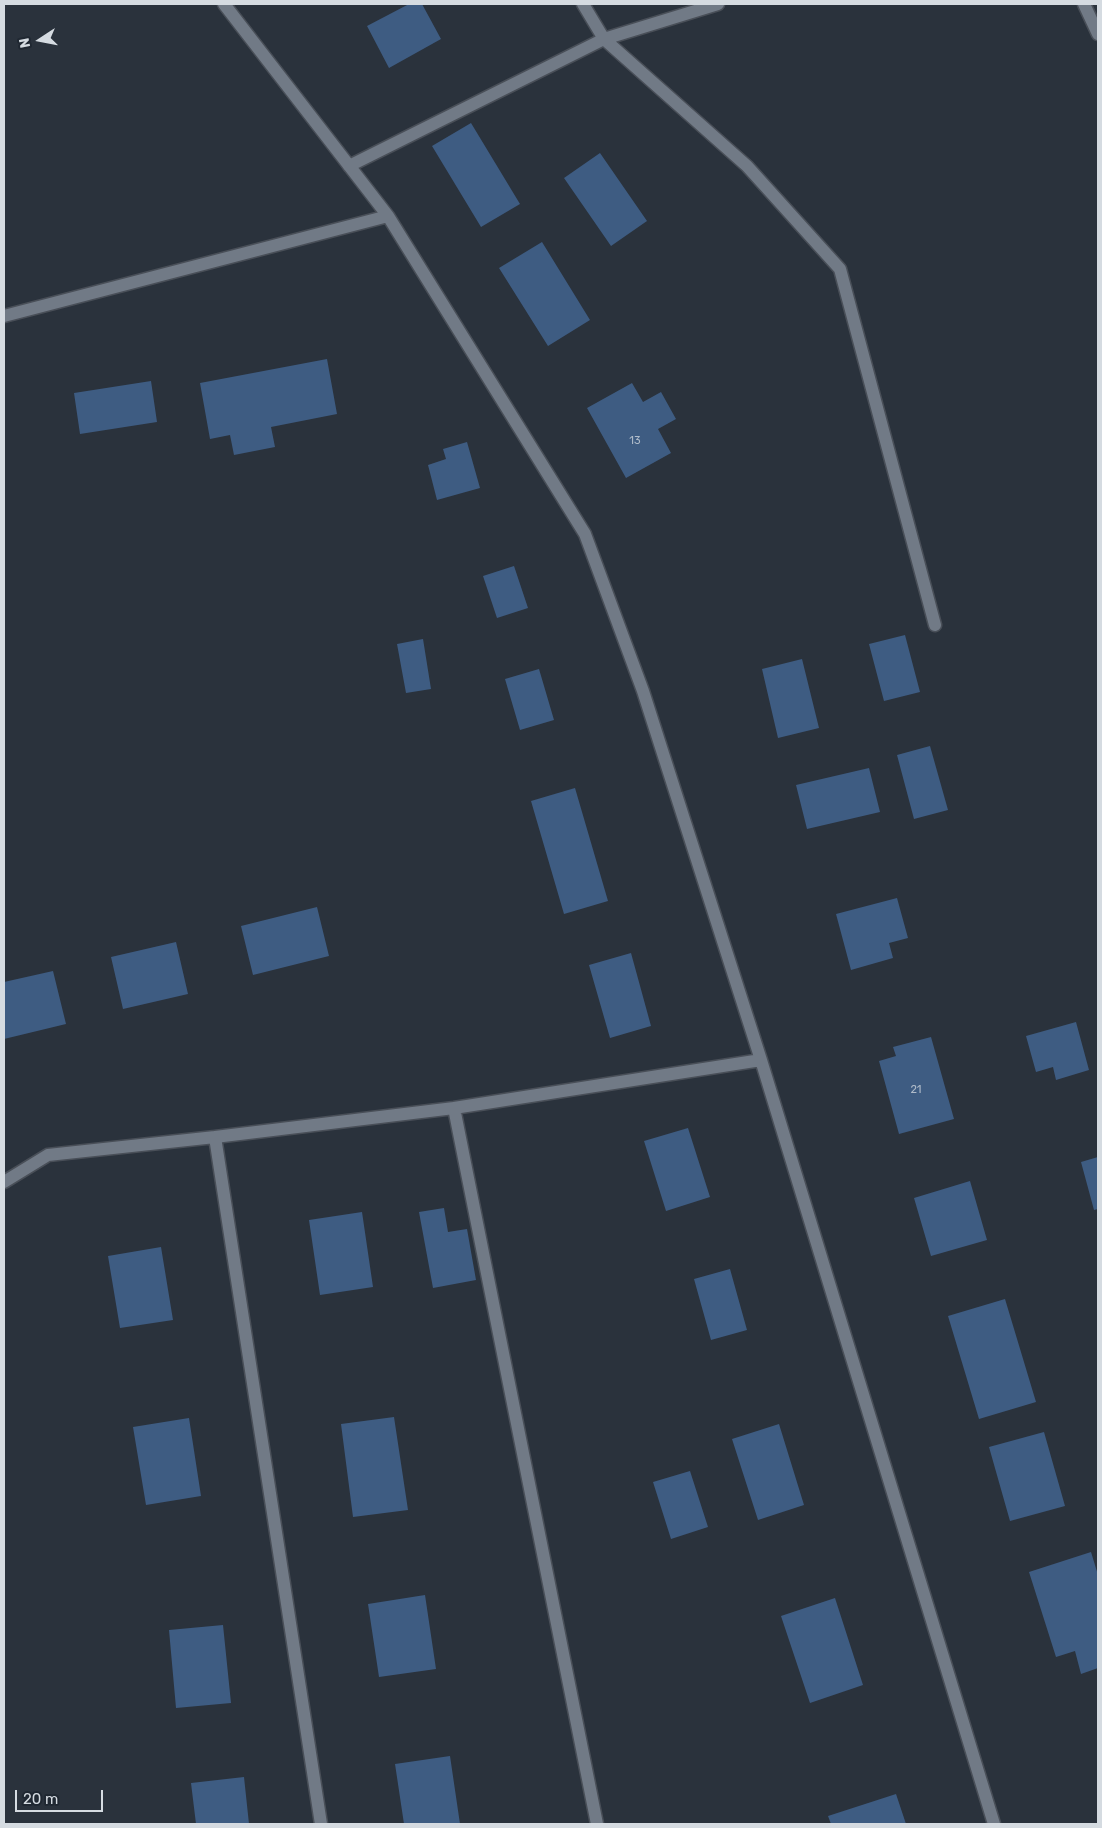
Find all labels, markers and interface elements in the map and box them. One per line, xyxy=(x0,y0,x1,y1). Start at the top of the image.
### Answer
north arrow xyxy=(15,15,65,65)
text: N xyxy=(15,36,34,50)
house number: 13 xyxy=(629,434,641,448)
house number: 21 xyxy=(910,1083,922,1097)
scale bar xyxy=(18,1780,105,1812)
text: 20 m xyxy=(23,1790,58,1808)

